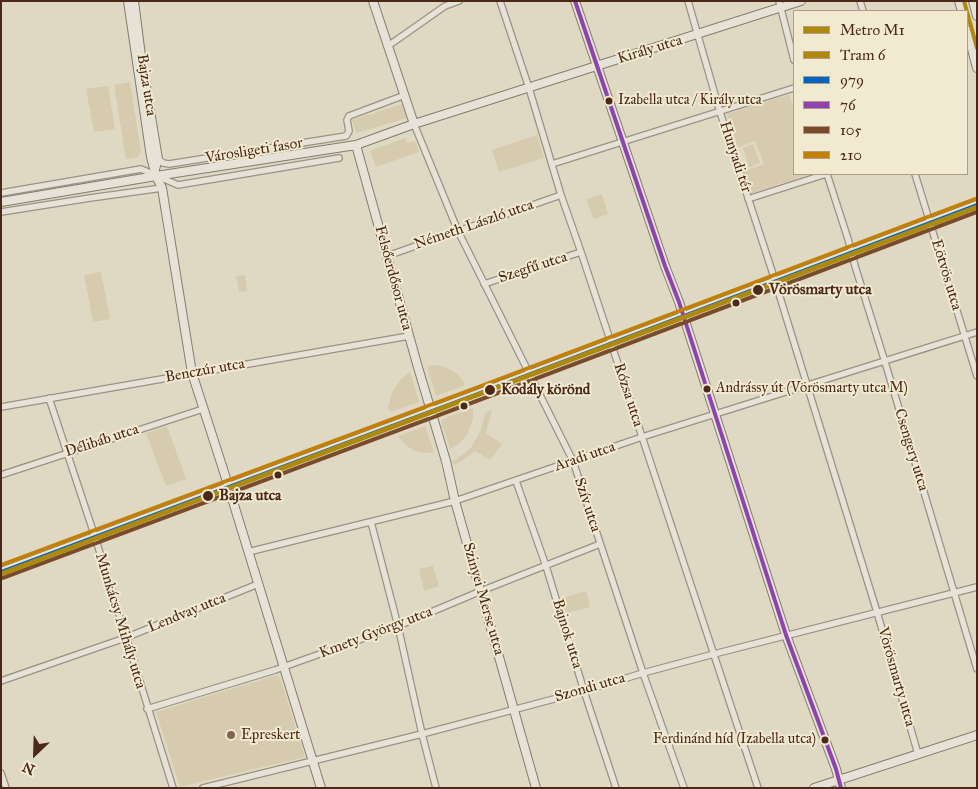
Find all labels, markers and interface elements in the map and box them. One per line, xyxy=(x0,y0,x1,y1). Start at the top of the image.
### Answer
legend xyxy=(793,10,968,175)
text: Metro M1 xyxy=(840,21,905,39)
street label: Király utca xyxy=(615,32,685,68)
text: Tram 6 xyxy=(840,46,885,64)
street label: Bajza utca xyxy=(132,53,160,117)
text: 979 xyxy=(840,71,864,89)
place label: Izabella utca / Király utca xyxy=(618,93,762,109)
marker: Izabella utca / Király utca xyxy=(604,96,614,106)
text: 76 xyxy=(840,96,856,114)
street label: Hunyadi tér xyxy=(715,119,755,195)
text: 105 xyxy=(840,121,862,139)
street label: Városligeti fasor xyxy=(204,134,304,168)
text: 210 xyxy=(840,146,862,164)
street label: Németh László utca xyxy=(412,196,536,254)
street label: Felsőerdősor utca xyxy=(370,224,416,332)
street label: Eötvös utca xyxy=(927,237,965,313)
street label: Szegfű utca xyxy=(496,248,570,288)
place label: Vörösmarty utca xyxy=(769,281,871,299)
marker: Vörösmarty utca xyxy=(751,283,765,297)
unlabelled marker xyxy=(731,298,741,308)
street label: Benczúr utca xyxy=(164,355,246,387)
street label: Rózsa utca xyxy=(609,361,647,429)
place label: Kodály körönd xyxy=(501,381,590,399)
place label: Andrássy út (Vörösmarty utca M) xyxy=(716,381,908,397)
marker: Kodály körönd xyxy=(483,383,497,397)
marker: Andrássy út (Vörösmarty utca M) xyxy=(702,384,712,394)
unlabelled marker xyxy=(459,401,469,411)
street label: Csengery utca xyxy=(890,407,932,493)
street label: Délibáb utca xyxy=(63,421,141,461)
street label: Aradi utca xyxy=(552,438,618,476)
unlabelled marker xyxy=(273,470,283,480)
street label: Szív utca xyxy=(570,476,604,534)
place label: Bajza utca xyxy=(219,487,281,505)
marker: Bajza utca xyxy=(201,489,215,503)
street label: Szinyei Merse utca xyxy=(458,541,508,657)
street label: Munkácsy Mihály utca xyxy=(91,551,149,691)
street label: Lendvay utca xyxy=(145,589,229,637)
street label: Bajnok utca xyxy=(548,597,586,671)
street label: Kmety György utca xyxy=(317,603,435,663)
street label: Vörösmarty utca xyxy=(873,625,919,729)
street label: Szondi utca xyxy=(553,669,627,707)
place label: Epreskert xyxy=(241,726,300,744)
north arrow xyxy=(10,729,60,779)
marker: Epreskert xyxy=(225,729,237,741)
place label: Ferdinánd híd (Izabella utca) xyxy=(653,732,816,748)
marker: Ferdinánd híd (Izabella utca) xyxy=(820,735,830,745)
text: N xyxy=(20,758,38,778)

